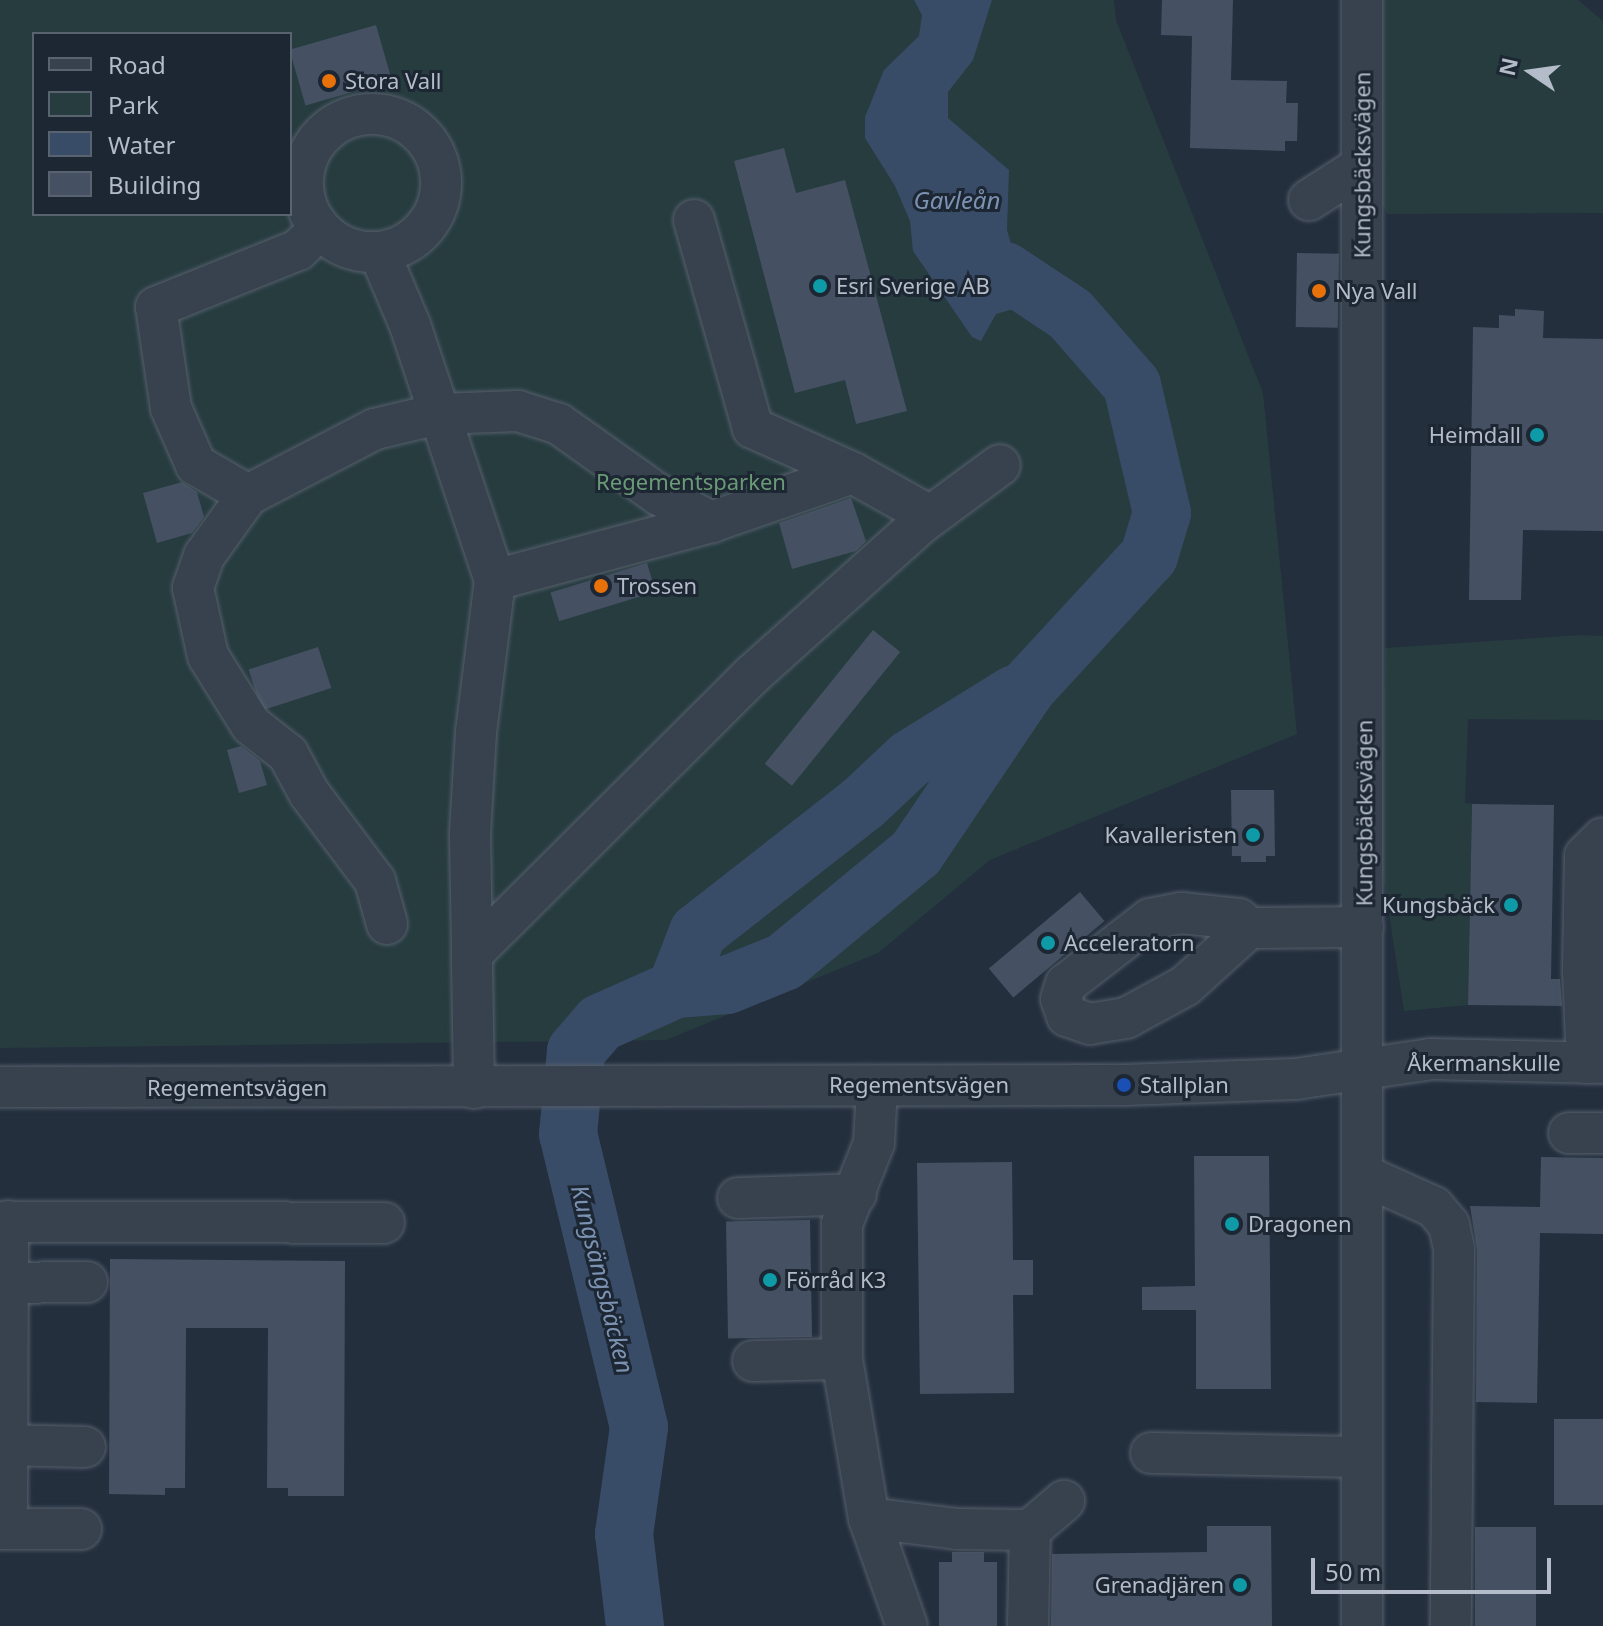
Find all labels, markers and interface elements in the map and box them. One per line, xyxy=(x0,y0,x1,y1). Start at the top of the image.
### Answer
legend xyxy=(32,32,292,216)
north arrow xyxy=(1491,32,1571,112)
text: Road xyxy=(108,48,166,81)
text: N xyxy=(1491,55,1524,79)
place label: Stora Vall xyxy=(345,68,441,94)
marker: Stora Vall xyxy=(320,72,338,90)
street label: Kungsbäcksvägen xyxy=(1349,72,1375,258)
text: Park xyxy=(108,88,159,121)
text: Water xyxy=(108,128,175,161)
text: Building xyxy=(108,168,201,201)
water label: Gavleån xyxy=(914,186,1000,214)
place label: Esri Sverige AB xyxy=(836,273,990,299)
marker: Esri Sverige AB xyxy=(811,277,829,295)
place label: Nya Vall xyxy=(1335,278,1417,304)
marker: Nya Vall xyxy=(1310,282,1328,300)
place label: Heimdall xyxy=(1429,422,1521,448)
marker: Heimdall xyxy=(1528,426,1546,444)
park label: Regementsparken xyxy=(596,469,786,495)
place label: Trossen xyxy=(617,573,697,599)
marker: Trossen xyxy=(592,577,610,595)
street label: Kungsbäcksvägen xyxy=(1351,720,1377,906)
place label: Kavalleristen xyxy=(1105,822,1237,848)
marker: Kavalleristen xyxy=(1244,826,1262,844)
place label: Kungsbäck xyxy=(1382,892,1495,918)
marker: Kungsbäck xyxy=(1502,896,1520,914)
place label: Acceleratorn xyxy=(1064,930,1195,956)
marker: Acceleratorn xyxy=(1039,934,1057,952)
street label: Åkermanskulle xyxy=(1407,1050,1561,1076)
street label: Regementsvägen xyxy=(829,1072,1009,1098)
place label: Stallplan xyxy=(1140,1072,1229,1098)
street label: Regementsvägen xyxy=(147,1075,327,1101)
marker: Stallplan xyxy=(1115,1076,1133,1094)
water label: Kungsängsbäcken xyxy=(566,1182,640,1376)
place label: Dragonen xyxy=(1248,1211,1351,1237)
marker: Dragonen xyxy=(1223,1215,1241,1233)
place label: Förråd K3 xyxy=(786,1267,886,1293)
marker: Förråd K3 xyxy=(761,1271,779,1289)
scale bar xyxy=(1315,1542,1555,1592)
text: 50 m xyxy=(1325,1555,1381,1588)
place label: Grenadjären xyxy=(1095,1572,1224,1598)
marker: Grenadjären xyxy=(1231,1576,1249,1594)

